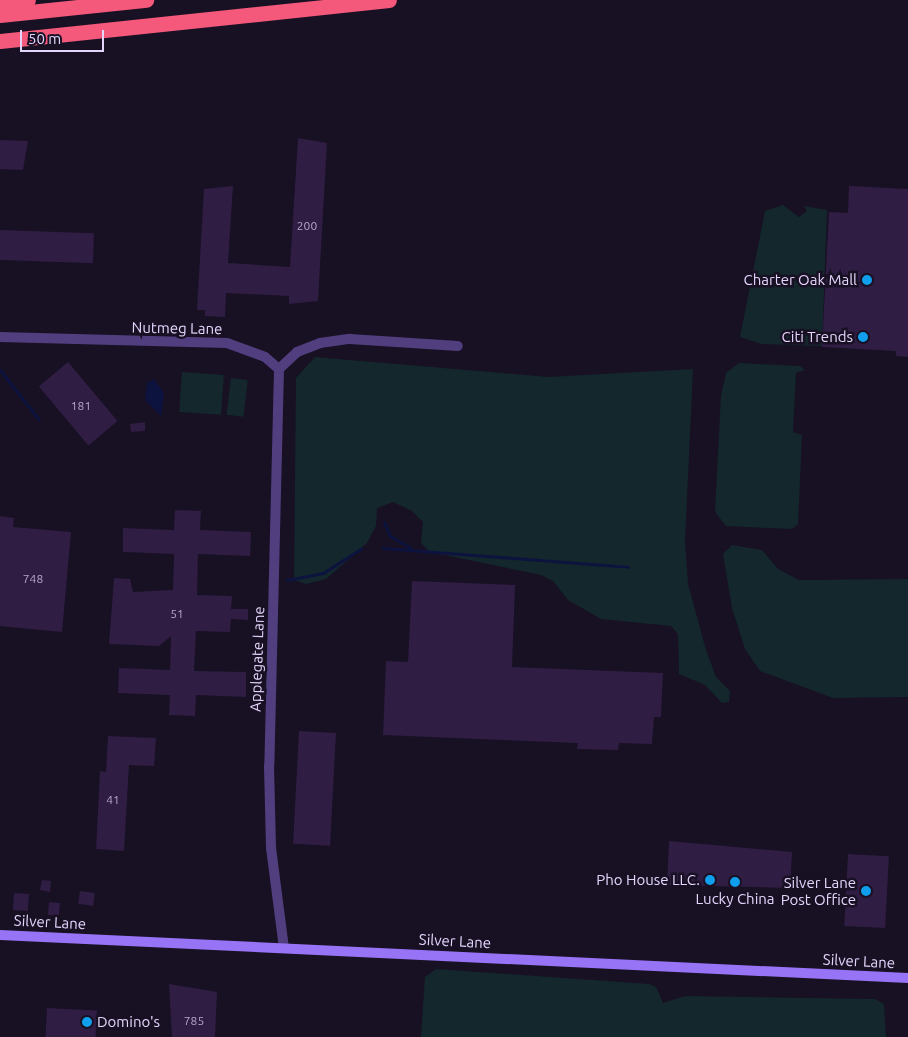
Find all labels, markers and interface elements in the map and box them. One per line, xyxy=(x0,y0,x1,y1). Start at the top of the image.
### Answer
scale bar xyxy=(22,20,106,52)
text: 50 m xyxy=(28,30,61,47)
house number: 200 xyxy=(297,219,317,233)
place label: Charter Oak Mall xyxy=(744,271,857,289)
marker: Charter Oak Mall xyxy=(861,274,873,286)
street label: Nutmeg Lane xyxy=(132,318,222,338)
place label: Citi Trends xyxy=(782,328,853,346)
marker: Citi Trends xyxy=(857,331,869,343)
house number: 181 xyxy=(71,399,91,413)
house number: 748 xyxy=(23,572,43,586)
street label: Applegate Lane xyxy=(246,606,268,712)
house number: 51 xyxy=(170,607,184,621)
house number: 41 xyxy=(106,793,120,807)
place label: Pho House LLC. xyxy=(596,871,700,889)
place label: Silver Lane Post Office xyxy=(781,873,856,908)
marker: Pho House LLC. xyxy=(704,874,716,886)
marker: Lucky China xyxy=(729,876,741,888)
marker: Silver Lane Post Office xyxy=(860,885,872,897)
place label: Lucky China xyxy=(695,890,775,908)
street label: Silver Lane xyxy=(13,911,87,933)
street label: Silver Lane xyxy=(418,930,492,952)
street label: Silver Lane xyxy=(822,950,896,972)
place label: Domino's xyxy=(97,1013,160,1031)
house number: 785 xyxy=(184,1014,204,1028)
marker: Domino's xyxy=(81,1016,93,1028)

